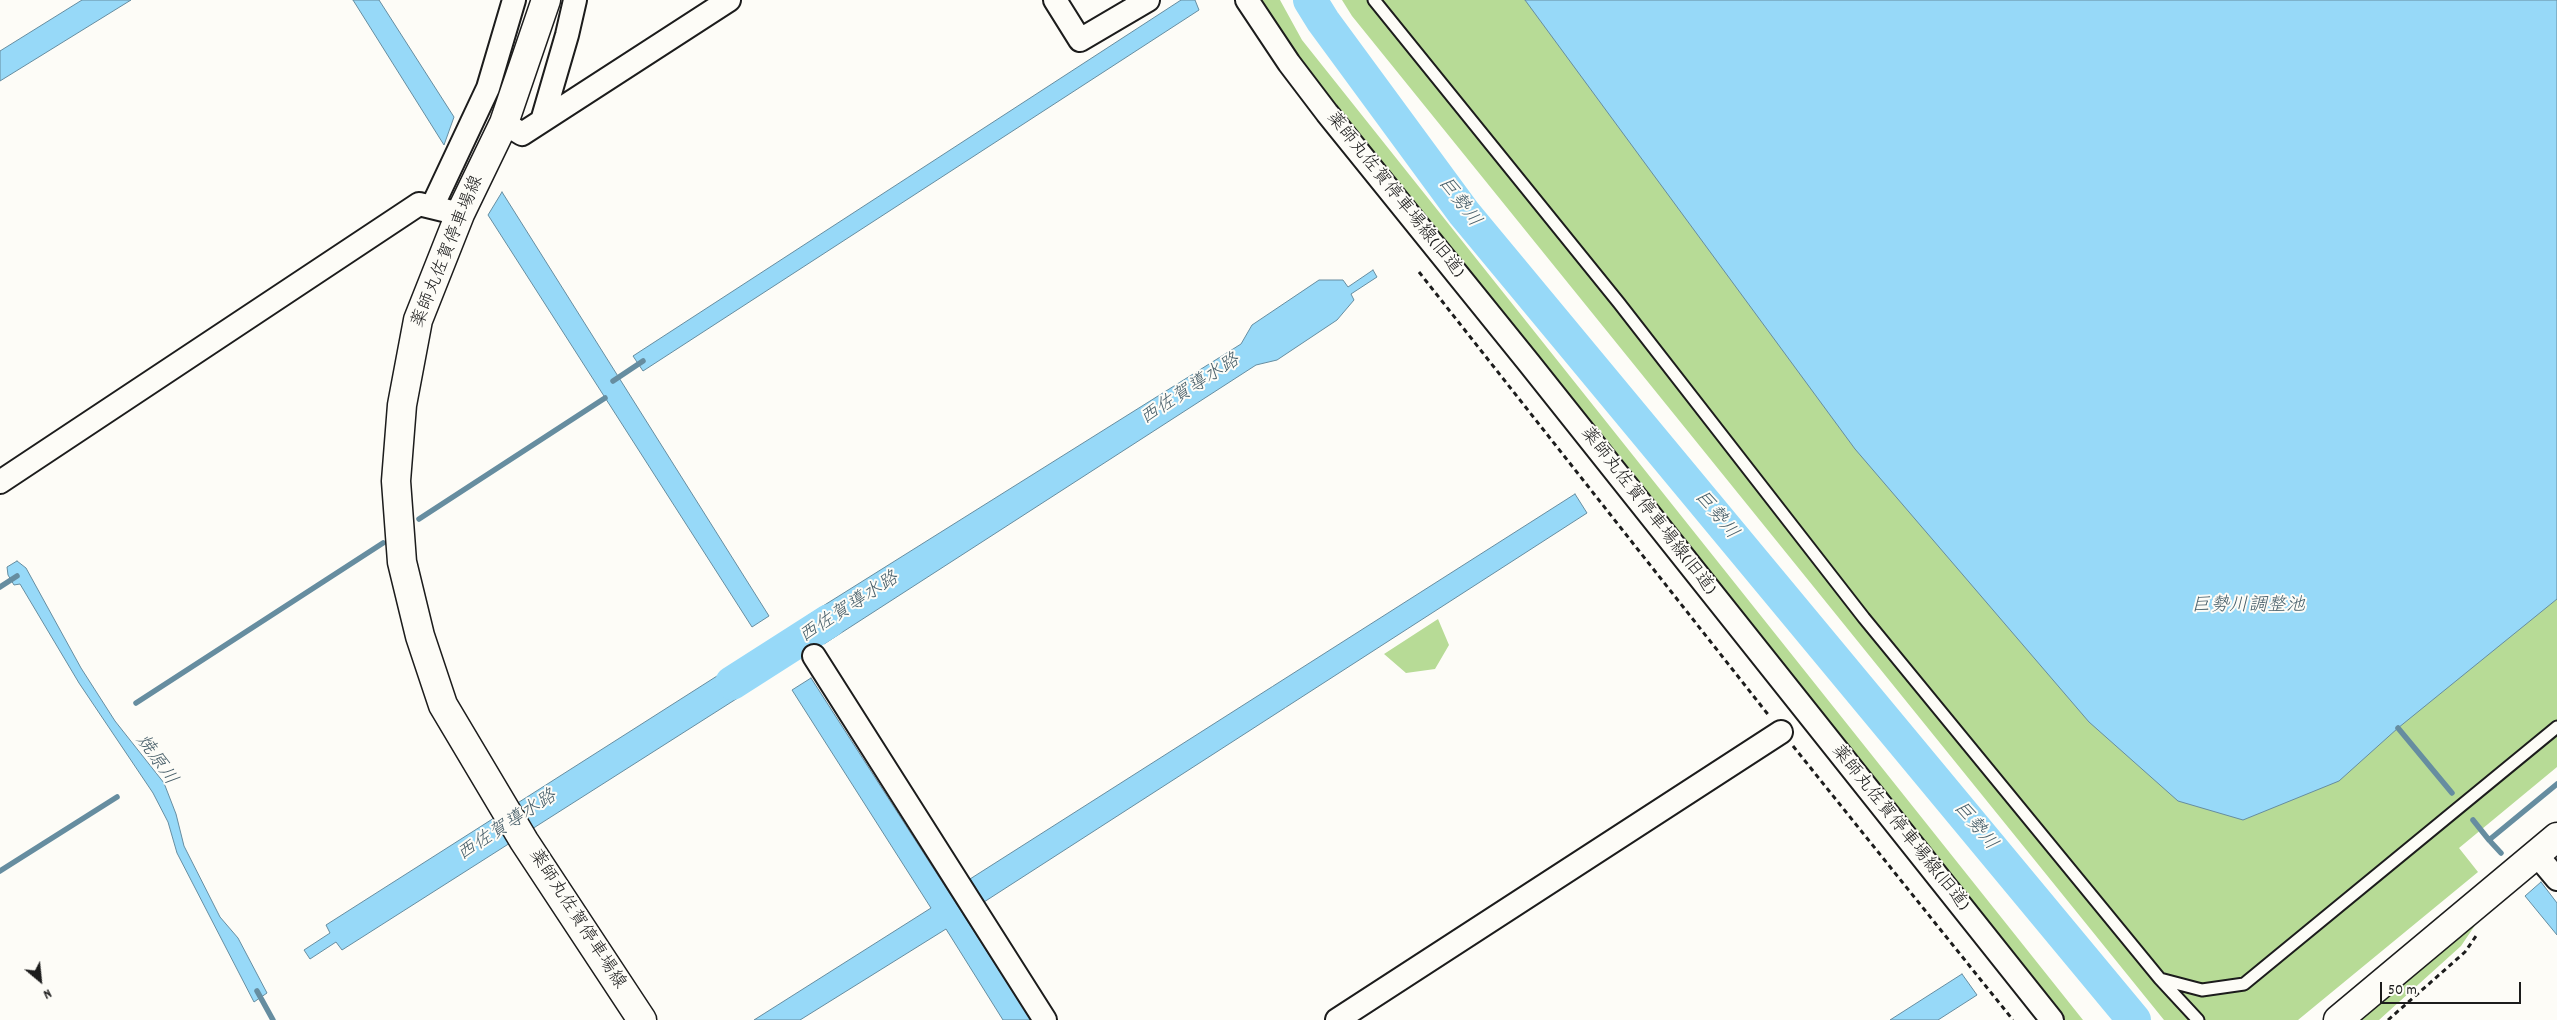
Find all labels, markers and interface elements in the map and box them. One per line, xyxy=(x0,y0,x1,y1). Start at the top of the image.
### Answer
street label: 薬師丸佐賀停車場線(旧道) xyxy=(1320,109,1468,283)
street label: 薬師丸佐賀停車場線 xyxy=(409,173,489,331)
water label: 巨勢川 xyxy=(1432,173,1484,233)
water label: 西佐賀導水路 xyxy=(1137,350,1245,432)
street label: 薬師丸佐賀停車場線(旧道) xyxy=(1575,424,1719,600)
water label: 巨勢川 xyxy=(1688,487,1742,545)
water label: 西佐賀導水路 xyxy=(796,568,904,650)
water label: 巨勢川調整池 xyxy=(2191,596,2305,618)
water label: 焼原川 xyxy=(129,731,181,791)
street label: 薬師丸佐賀停車場線(旧道) xyxy=(1825,742,1973,916)
water label: 西佐賀導水路 xyxy=(454,786,562,868)
water label: 巨勢川 xyxy=(1947,798,2001,856)
street label: 薬師丸佐賀停車場線 xyxy=(523,846,629,994)
north arrow xyxy=(15,955,65,1005)
scale bar xyxy=(2382,972,2523,1004)
text: 50 m xyxy=(2388,980,2417,1002)
text: N xyxy=(39,983,55,1004)

